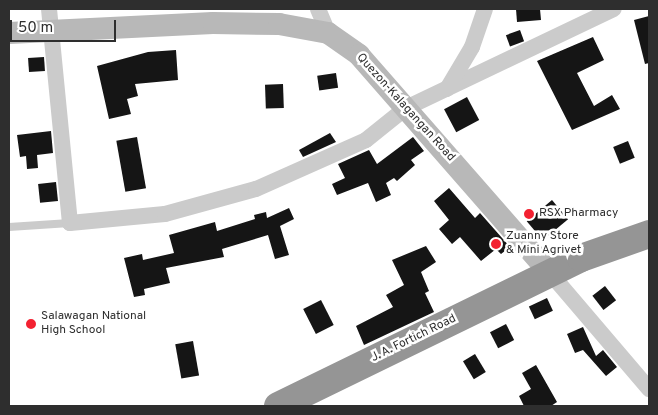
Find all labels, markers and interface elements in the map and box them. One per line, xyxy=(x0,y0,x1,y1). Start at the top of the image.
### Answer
scale bar xyxy=(12,10,119,42)
text: 50 m xyxy=(18,19,53,38)
street label: Quezon-Kalagangan Road xyxy=(353,51,457,165)
place label: RSX Pharmacy xyxy=(539,207,618,221)
marker: RSX Pharmacy xyxy=(523,208,535,220)
place label: Zuanny Store & Mini Agrivet xyxy=(506,230,582,258)
marker: Zuanny Store & Mini Agrivet xyxy=(490,238,502,250)
place label: Salawagan National High School xyxy=(41,310,146,338)
street label: J. A. Fortich Road xyxy=(369,312,459,366)
marker: Salawagan National High School xyxy=(25,318,37,330)

